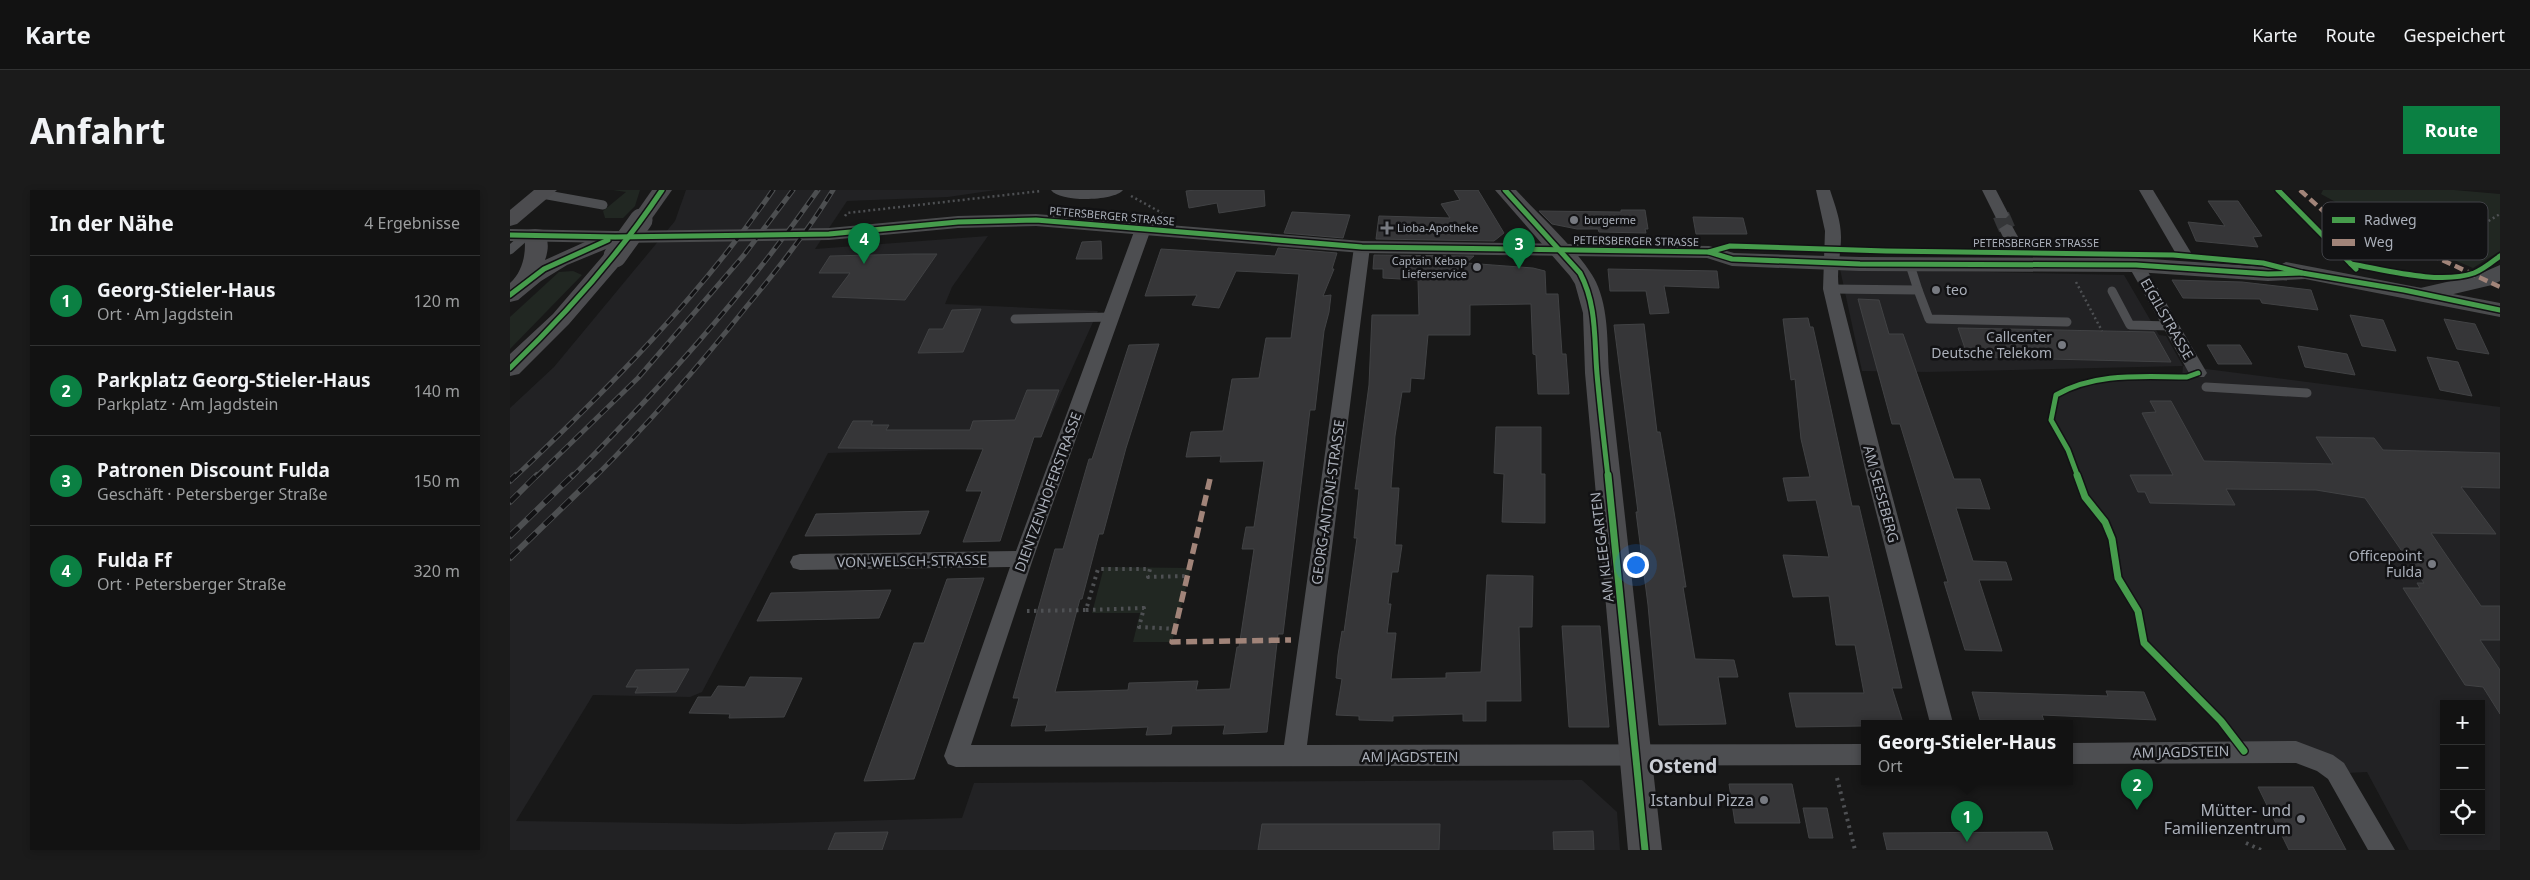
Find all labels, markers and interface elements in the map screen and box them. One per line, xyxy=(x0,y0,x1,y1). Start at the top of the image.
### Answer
text: Karte xyxy=(25,18,91,51)
text: Karte xyxy=(2252,23,2298,47)
text: Route xyxy=(2326,23,2375,47)
text: Gespeichert xyxy=(2403,23,2505,47)
button: Route xyxy=(2403,106,2500,154)
text: Anfahrt xyxy=(30,107,165,154)
legend xyxy=(2322,202,2488,260)
street label: PETERSBERGER STRASSE xyxy=(1049,203,1175,228)
text: In der Nähe xyxy=(50,209,174,237)
text: Radweg xyxy=(2364,210,2417,229)
text: 4 Ergebnisse xyxy=(364,212,460,234)
place label: burgerme xyxy=(1584,212,1636,227)
marker: burgerme xyxy=(1568,214,1580,226)
place label: Lioba-Apotheke xyxy=(1397,220,1478,235)
marker: Lioba-Apotheke xyxy=(1381,222,1393,234)
pin: 4 xyxy=(848,223,880,264)
pin: 3 xyxy=(1503,228,1535,269)
street label: PETERSBERGER STRASSE xyxy=(1573,232,1699,249)
text: Weg xyxy=(2364,232,2393,251)
street label: PETERSBERGER STRASSE xyxy=(1973,235,2099,250)
place label: Captain Kebap Lieferservice xyxy=(1392,253,1467,281)
marker: Captain Kebap Lieferservice xyxy=(1471,261,1483,273)
street label: EIGILSTRASSE xyxy=(2136,275,2198,363)
text: Georg-Stieler-Haus xyxy=(97,277,276,303)
place label: teo xyxy=(1946,280,1967,299)
marker: teo xyxy=(1930,284,1942,296)
text: 1 xyxy=(61,290,71,312)
text: 120 m xyxy=(413,290,460,312)
text: Ort · Am Jagdstein xyxy=(97,303,233,325)
place label: Callcenter Deutsche Telekom xyxy=(1931,327,2052,362)
marker: Callcenter Deutsche Telekom xyxy=(2056,339,2068,351)
text: Parkplatz Georg-Stieler-Haus xyxy=(97,367,371,393)
text: 2 xyxy=(61,380,71,402)
text: 140 m xyxy=(413,380,460,402)
text: Parkplatz · Am Jagdstein xyxy=(97,393,279,415)
street label: DIENTZENHOFERSTRASSE xyxy=(1010,409,1085,574)
street label: GEORG-ANTONI-STRASSE xyxy=(1307,418,1348,586)
street label: AM SEESEBERG xyxy=(1859,443,1904,545)
text: Patronen Discount Fulda xyxy=(97,457,330,483)
text: 3 xyxy=(61,470,71,492)
text: 150 m xyxy=(413,470,460,492)
text: Geschäft · Petersberger Straße xyxy=(97,483,327,505)
street label: AM KLEEGARTEN xyxy=(1585,491,1618,603)
place label: Officepoint Fulda xyxy=(2349,546,2422,581)
text: Fulda Ff xyxy=(97,547,172,573)
street label: VON-WELSCH-STRASSE xyxy=(837,550,987,571)
your location xyxy=(1623,552,1649,578)
marker: Officepoint Fulda xyxy=(2426,558,2438,570)
text: 4 xyxy=(61,560,71,582)
text: 320 m xyxy=(413,560,460,582)
text: Ort · Petersberger Straße xyxy=(97,573,286,595)
map controls xyxy=(2440,700,2485,835)
button: + xyxy=(2440,700,2485,745)
popup xyxy=(1861,720,2073,785)
text: Georg-Stieler-Haus xyxy=(1878,729,2056,755)
street label: AM JAGDSTEIN xyxy=(2132,741,2230,762)
button: − xyxy=(2440,745,2485,790)
street label: AM JAGDSTEIN xyxy=(1362,747,1458,766)
district label: Ostend xyxy=(1649,753,1717,779)
text: Ort xyxy=(1878,755,1903,777)
pin: 2 xyxy=(2121,769,2153,810)
place label: Istanbul Pizza xyxy=(1650,789,1754,811)
button: locate xyxy=(2440,790,2485,835)
marker: Istanbul Pizza xyxy=(1758,794,1770,806)
place label: Mütter- und Familienzentrum xyxy=(2164,799,2291,839)
pin: 1 xyxy=(1951,801,1983,842)
marker: Mütter- und Familienzentrum xyxy=(2295,813,2307,825)

